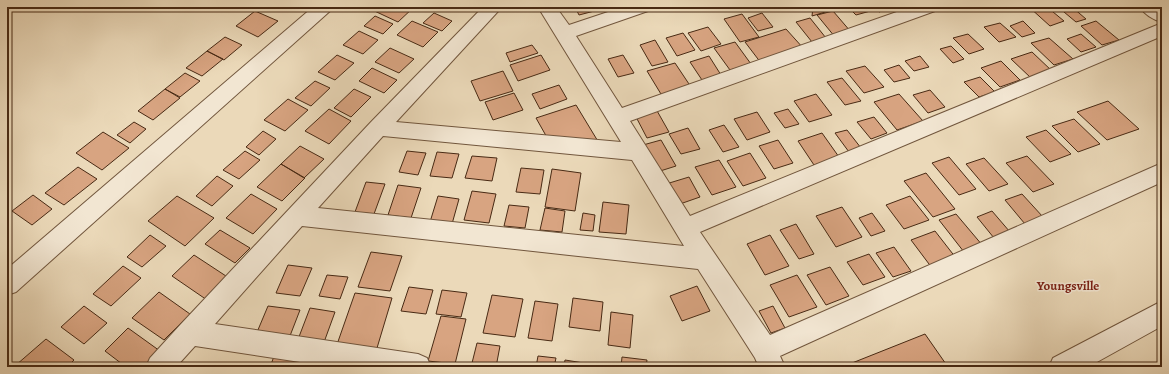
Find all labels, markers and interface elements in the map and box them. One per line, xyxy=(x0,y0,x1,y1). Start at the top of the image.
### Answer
district label: Youngsville xyxy=(1036,277,1099,294)

